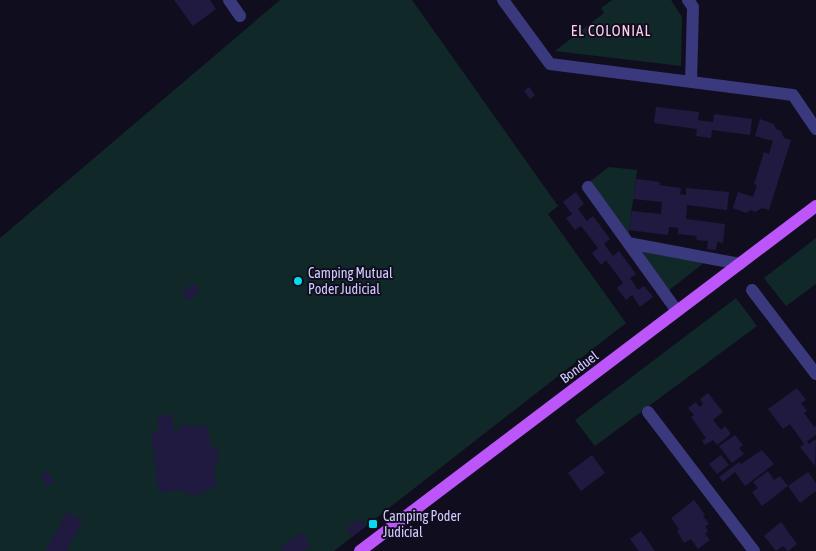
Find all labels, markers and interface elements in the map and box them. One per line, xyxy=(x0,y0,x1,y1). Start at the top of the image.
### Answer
district label: EL COLONIAL xyxy=(571,22,651,39)
place label: Camping Mutual Poder Judicial xyxy=(308,265,393,297)
marker: Camping Mutual Poder Judicial xyxy=(292,275,304,287)
street label: Bonduel xyxy=(557,347,601,386)
place label: Camping Poder Judicial xyxy=(383,508,462,540)
marker: Camping Poder Judicial xyxy=(367,518,379,530)

